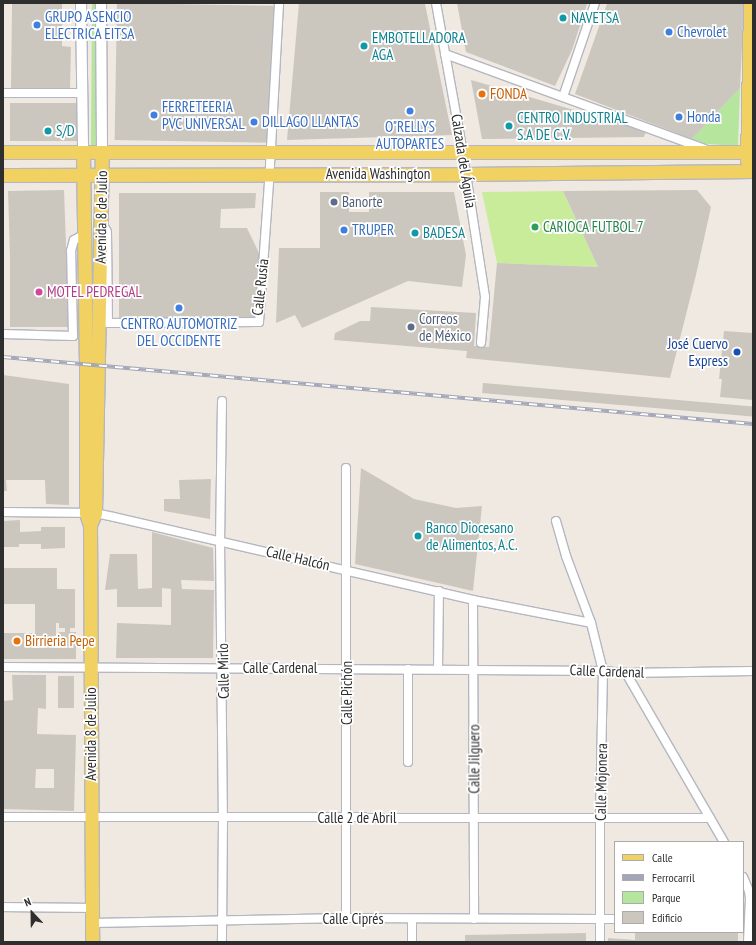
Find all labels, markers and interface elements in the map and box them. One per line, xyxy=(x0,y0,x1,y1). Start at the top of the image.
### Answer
place label: GRUPO ASENCIO ELECTRICA EITSA xyxy=(45,7,135,42)
place label: NAVETSA xyxy=(571,9,619,27)
marker: NAVETSA xyxy=(558,13,568,23)
marker: GRUPO ASENCIO ELECTRICA EITSA xyxy=(32,20,42,30)
place label: Chevrolet xyxy=(677,23,727,41)
marker: Chevrolet xyxy=(664,27,674,37)
place label: EMBOTELLADORA AGA xyxy=(372,28,466,63)
marker: EMBOTELLADORA AGA xyxy=(359,41,369,51)
place label: FONDA xyxy=(490,85,527,103)
marker: FONDA xyxy=(477,89,487,99)
place label: FERRETEERIA PVC UNIVERSAL xyxy=(162,97,245,132)
marker: O"RELLYS AUTOPARTES xyxy=(405,106,415,116)
place label: CENTRO INDUSTRIAL S.A DE C.V. xyxy=(517,108,628,143)
place label: Honda xyxy=(687,108,721,126)
marker: FERRETEERIA PVC UNIVERSAL xyxy=(149,110,159,120)
marker: Honda xyxy=(674,112,684,122)
place label: DILLAGO LLANTAS xyxy=(262,113,359,131)
street label: Calzada del Águila xyxy=(448,113,480,209)
marker: DILLAGO LLANTAS xyxy=(249,117,259,127)
place label: O"RELLYS AUTOPARTES xyxy=(376,117,444,152)
marker: CENTRO INDUSTRIAL S.A DE C.V. xyxy=(504,121,514,131)
place label: S/D xyxy=(56,122,75,140)
marker: S/D xyxy=(43,126,53,136)
street label: Avenida Washington xyxy=(326,165,430,183)
street label: Avenida 8 de Julio xyxy=(91,170,111,264)
place label: Banorte xyxy=(342,193,383,211)
marker: Banorte xyxy=(329,197,339,207)
place label: CARIOCA FUTBOL 7 xyxy=(543,218,644,236)
place label: TRUPER xyxy=(352,221,394,239)
marker: CARIOCA FUTBOL 7 xyxy=(530,222,540,232)
place label: BADESA xyxy=(423,224,465,242)
marker: TRUPER xyxy=(339,225,349,235)
marker: BADESA xyxy=(410,228,420,238)
street label: Calle Rusia xyxy=(248,258,272,316)
place label: MOTEL PEDREGAL xyxy=(47,283,142,301)
marker: MOTEL PEDREGAL xyxy=(34,287,44,297)
marker: CENTRO AUTOMOTRIZ DEL OCCIDENTE xyxy=(174,303,184,313)
place label: Correos de México xyxy=(419,309,471,344)
place label: CENTRO AUTOMOTRIZ DEL OCCIDENTE xyxy=(121,314,237,349)
marker: Correos de México xyxy=(406,322,416,332)
place label: José Cuervo Express xyxy=(668,334,728,369)
marker: José Cuervo Express xyxy=(731,346,743,358)
place label: Banco Diocesano de Alimentos, A.C. xyxy=(426,518,519,553)
marker: Banco Diocesano de Alimentos, A.C. xyxy=(413,531,423,541)
street label: Calle Halcón xyxy=(264,542,332,574)
place label: Birrieria Pepe xyxy=(25,632,95,650)
marker: Birrieria Pepe xyxy=(12,636,22,646)
street label: Calle Mirlo xyxy=(214,643,232,699)
street label: Calle Cardenal xyxy=(243,659,317,677)
street label: Calle Pichón xyxy=(338,661,356,725)
street label: Calle Cardenal xyxy=(569,661,645,681)
street label: Avenida 8 de Julio xyxy=(82,687,100,781)
street label: Calle Jilguero xyxy=(465,724,483,794)
street label: Calle Mojonera xyxy=(591,743,611,821)
street label: Calle 2 de Abril xyxy=(317,809,397,827)
legend xyxy=(614,841,744,933)
text: Calle xyxy=(652,850,673,865)
text: Ferrocarril xyxy=(652,870,695,885)
text: Parque xyxy=(652,890,681,905)
north arrow xyxy=(12,893,52,933)
text: N xyxy=(22,894,33,909)
street label: Calle Ciprés xyxy=(322,910,384,928)
text: Edificio xyxy=(652,910,682,925)

